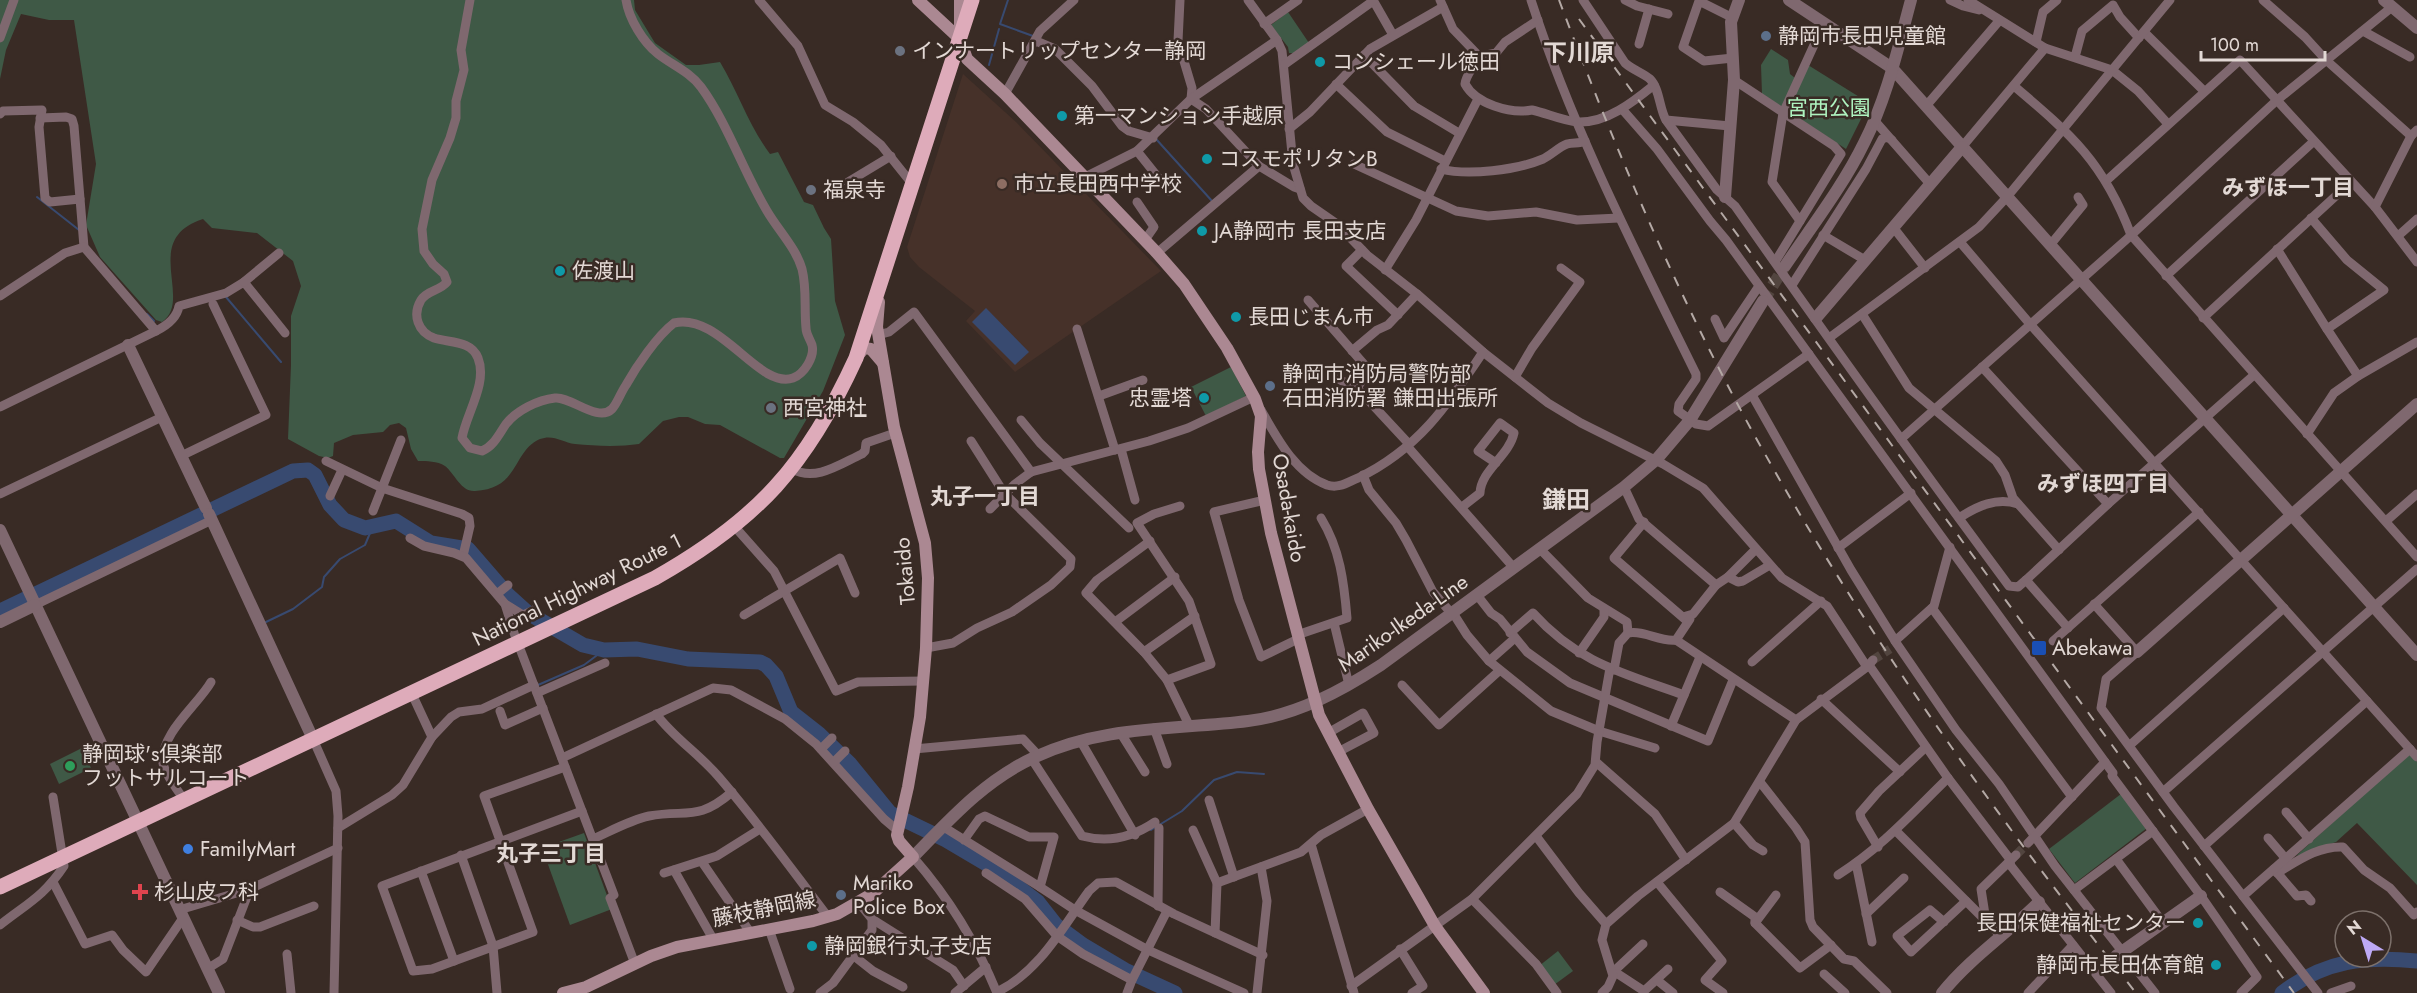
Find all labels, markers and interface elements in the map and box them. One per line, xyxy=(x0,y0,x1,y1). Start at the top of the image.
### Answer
place label: 静岡市長田児童館 xyxy=(1778,21,1946,51)
scale bar xyxy=(2201,24,2326,62)
marker: 静岡市長田児童館 xyxy=(1759,29,1773,43)
text: 100 m xyxy=(2210,32,2259,58)
district label: 下川原 xyxy=(1543,35,1615,70)
place label: インナートリップセンター静岡 xyxy=(912,36,1206,66)
marker: インナートリップセンター静岡 xyxy=(893,44,907,58)
place label: コンシェール徳田 xyxy=(1332,47,1500,77)
marker: コンシェール徳田 xyxy=(1313,55,1327,69)
park label: 宮西公園 xyxy=(1787,93,1871,123)
place label: 第一マンション手越原 xyxy=(1074,101,1284,131)
marker: 第一マンション手越原 xyxy=(1055,109,1069,123)
place label: コスモポリタンB xyxy=(1219,144,1378,174)
marker: コスモポリタンB xyxy=(1200,152,1214,166)
place label: 市立長田西中学校 xyxy=(1014,169,1182,199)
district label: みずほ一丁目 xyxy=(2222,171,2354,203)
place label: 福泉寺 xyxy=(823,175,886,205)
marker: 市立長田西中学校 xyxy=(995,177,1009,191)
marker: 福泉寺 xyxy=(804,183,818,197)
place label: JA静岡市 長田支店 xyxy=(1211,216,1386,246)
marker: JA静岡市 長田支店 xyxy=(1195,224,1209,238)
place label: 佐渡山 xyxy=(572,256,635,286)
marker: 佐渡山 xyxy=(553,264,567,278)
place label: 長田じまん市 xyxy=(1248,302,1374,332)
marker: 長田じまん市 xyxy=(1229,310,1243,324)
place label: 静岡市消防局警防部 石田消防署 鎌田出張所 xyxy=(1282,359,1498,413)
marker: 静岡市消防局警防部 石田消防署 鎌田出張所 xyxy=(1263,379,1277,393)
place label: 忠霊塔 xyxy=(1129,383,1192,413)
marker: 忠霊塔 xyxy=(1197,391,1211,405)
place label: 西宮神社 xyxy=(783,393,867,423)
marker: 西宮神社 xyxy=(764,401,778,415)
street label: Osada-kaido xyxy=(1265,451,1313,565)
district label: みずほ四丁目 xyxy=(2037,467,2169,499)
district label: 丸子一丁目 xyxy=(930,480,1040,512)
district label: 鎌田 xyxy=(1542,482,1590,517)
street label: National Highway Route 1 xyxy=(467,526,687,654)
street label: Tokaido xyxy=(887,536,923,606)
street label: Mariko-Ikeda-Line xyxy=(1332,567,1474,679)
place label: Abekawa xyxy=(2052,633,2132,663)
marker: Abekawa xyxy=(2030,639,2048,657)
place label: 静岡球's倶楽部 フットサルコート xyxy=(82,739,250,793)
marker: 静岡球's倶楽部 フットサルコート xyxy=(63,759,77,773)
place label: FamilyMart xyxy=(200,834,295,864)
district label: 丸子三丁目 xyxy=(496,837,606,869)
marker: FamilyMart xyxy=(181,842,195,856)
place label: Mariko Police Box xyxy=(853,868,945,922)
place label: 杉山皮フ科 xyxy=(154,877,259,907)
marker: 杉山皮フ科 xyxy=(131,883,149,901)
street label: 藤枝静岡線 xyxy=(710,884,818,934)
marker: Mariko Police Box xyxy=(834,888,848,902)
place label: 長田保健福祉センター xyxy=(1976,908,2186,938)
north arrow xyxy=(2333,909,2393,969)
text: N xyxy=(2342,915,2366,941)
marker: 長田保健福祉センター xyxy=(2191,916,2205,930)
place label: 静岡銀行丸子支店 xyxy=(824,931,992,961)
marker: 静岡銀行丸子支店 xyxy=(805,939,819,953)
place label: 静岡市長田体育館 xyxy=(2036,950,2204,980)
marker: 静岡市長田体育館 xyxy=(2209,958,2223,972)

